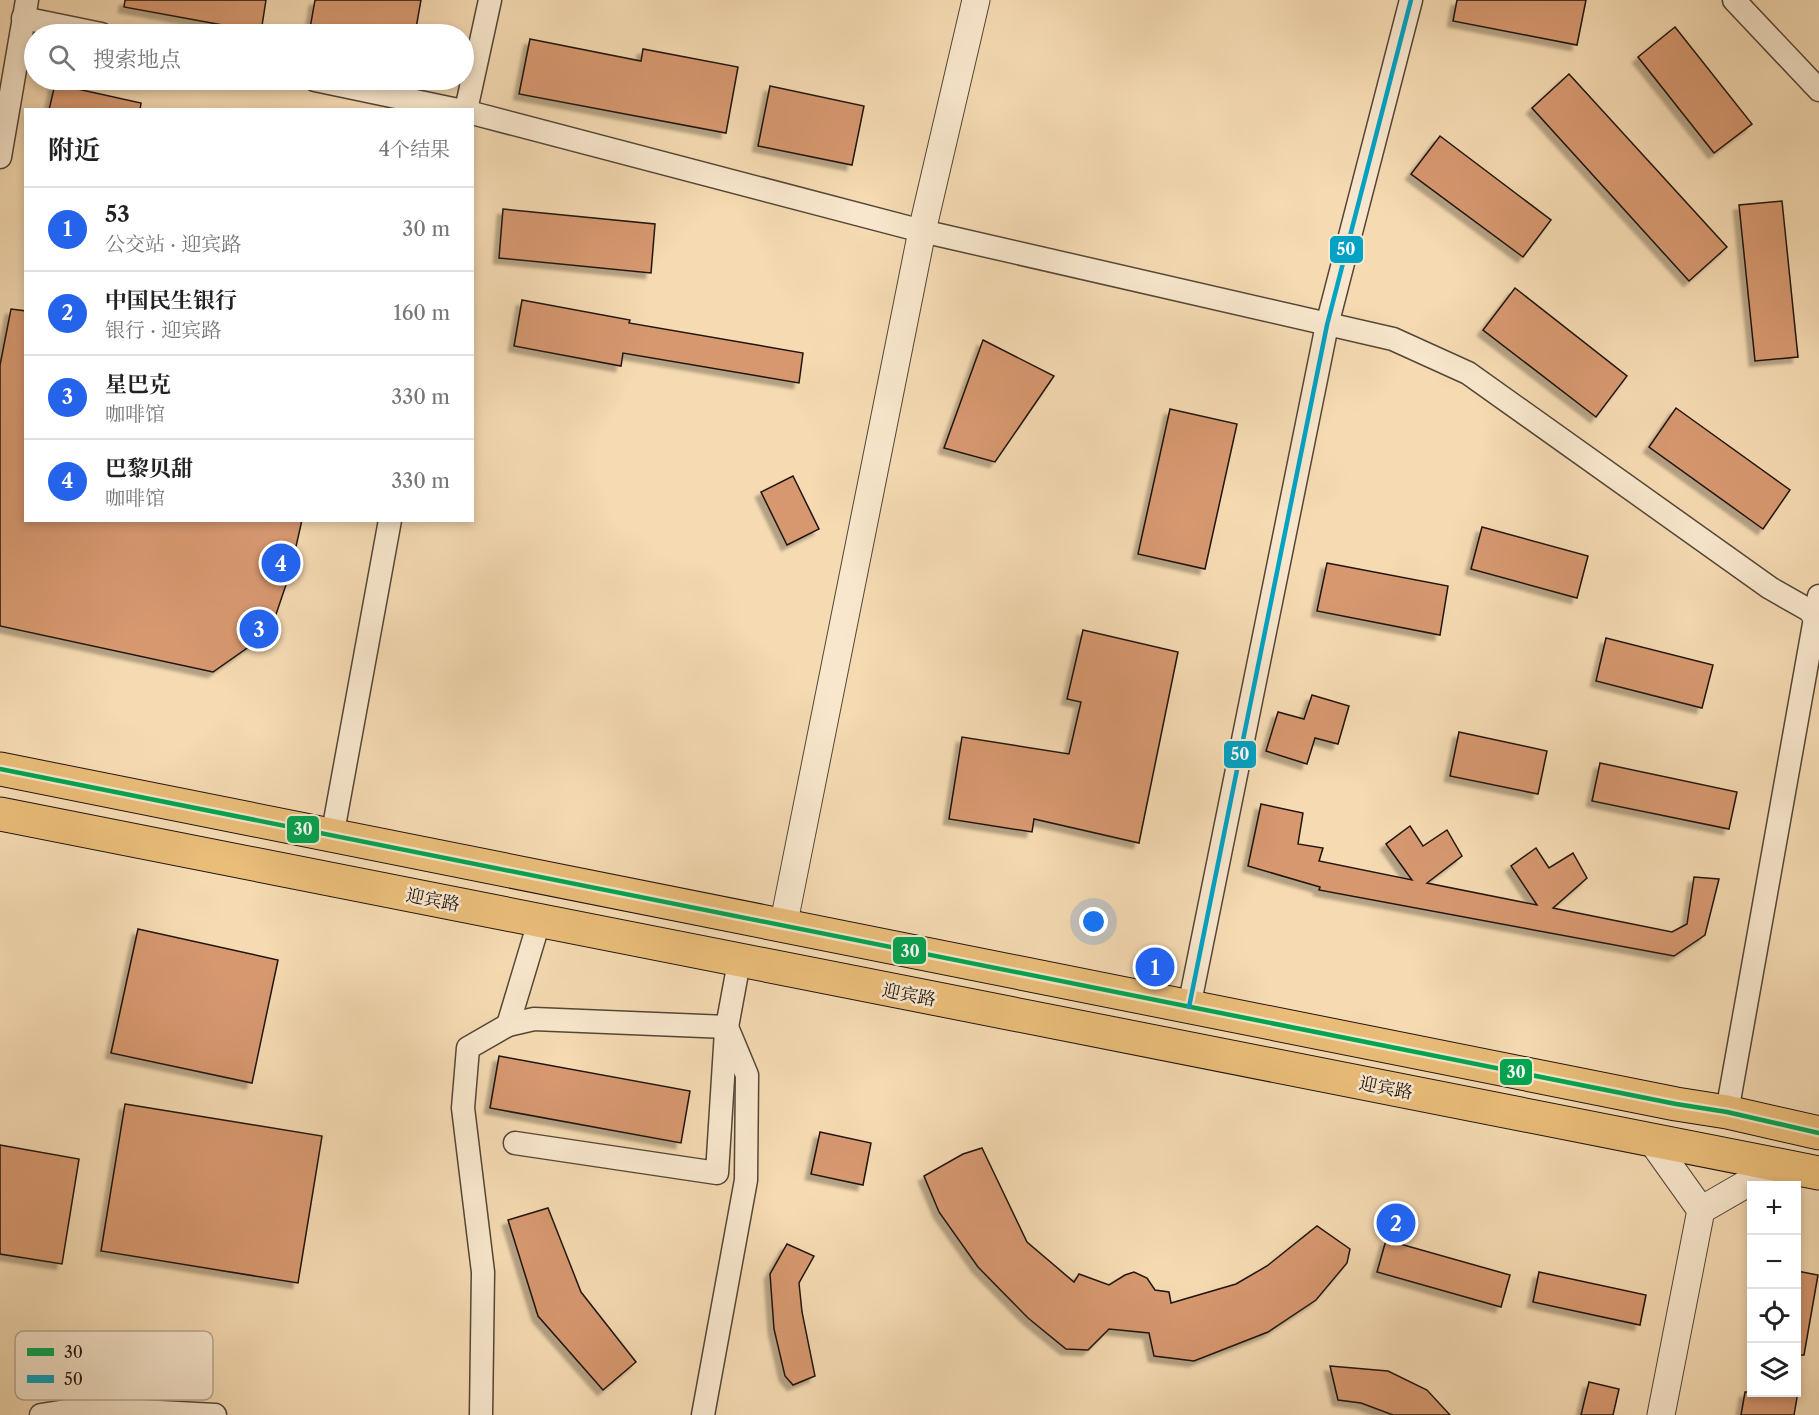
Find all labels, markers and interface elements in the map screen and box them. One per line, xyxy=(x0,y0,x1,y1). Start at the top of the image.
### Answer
search box xyxy=(24,24,474,90)
icon: search xyxy=(45,41,78,74)
text: 搜索地点 xyxy=(93,46,181,73)
text: 附近 xyxy=(48,134,100,166)
text: 4个结果 xyxy=(378,137,450,161)
text: 53 xyxy=(105,201,130,228)
text: 1 xyxy=(63,217,72,241)
text: 30 m xyxy=(402,217,450,241)
text: 公交站 · 迎宾路 xyxy=(105,232,241,256)
line badge: 50 xyxy=(1329,235,1364,264)
text: 50 xyxy=(1336,239,1356,259)
text: 中国民生银行 xyxy=(105,287,237,314)
text: 2 xyxy=(62,301,73,325)
text: 160 m xyxy=(393,301,450,325)
text: 银行 · 迎宾路 xyxy=(105,318,221,342)
text: 星巴克 xyxy=(105,371,171,398)
text: 3 xyxy=(62,385,73,409)
text: 330 m xyxy=(391,385,450,409)
text: 咖啡馆 xyxy=(105,402,165,426)
text: 巴黎贝甜 xyxy=(105,455,193,482)
text: 4 xyxy=(62,469,73,493)
text: 330 m xyxy=(391,469,450,493)
text: 咖啡馆 xyxy=(105,486,165,510)
pin: 4 xyxy=(262,540,300,586)
pin: 3 xyxy=(240,606,278,652)
line badge: 50 xyxy=(1223,740,1257,769)
text: 50 xyxy=(1230,744,1250,764)
line badge: 30 xyxy=(286,815,320,844)
text: 30 xyxy=(293,819,313,839)
street label: 迎宾路 xyxy=(404,884,462,916)
your location xyxy=(1079,907,1108,936)
line badge: 30 xyxy=(892,936,927,965)
text: 30 xyxy=(900,941,920,961)
pin: 1 xyxy=(1136,944,1174,990)
street label: 迎宾路 xyxy=(880,979,938,1011)
line badge: 30 xyxy=(1499,1058,1533,1086)
text: 30 xyxy=(1506,1062,1526,1082)
street label: 迎宾路 xyxy=(1357,1072,1415,1104)
map controls xyxy=(1747,1181,1801,1397)
button: + xyxy=(1747,1181,1801,1235)
pin: 2 xyxy=(1376,1200,1416,1246)
button: − xyxy=(1747,1235,1801,1289)
button: locate xyxy=(1747,1289,1801,1343)
legend xyxy=(15,1331,213,1400)
text: 30 xyxy=(64,1342,83,1362)
button: layers xyxy=(1747,1343,1801,1397)
text: 50 xyxy=(64,1369,83,1389)

